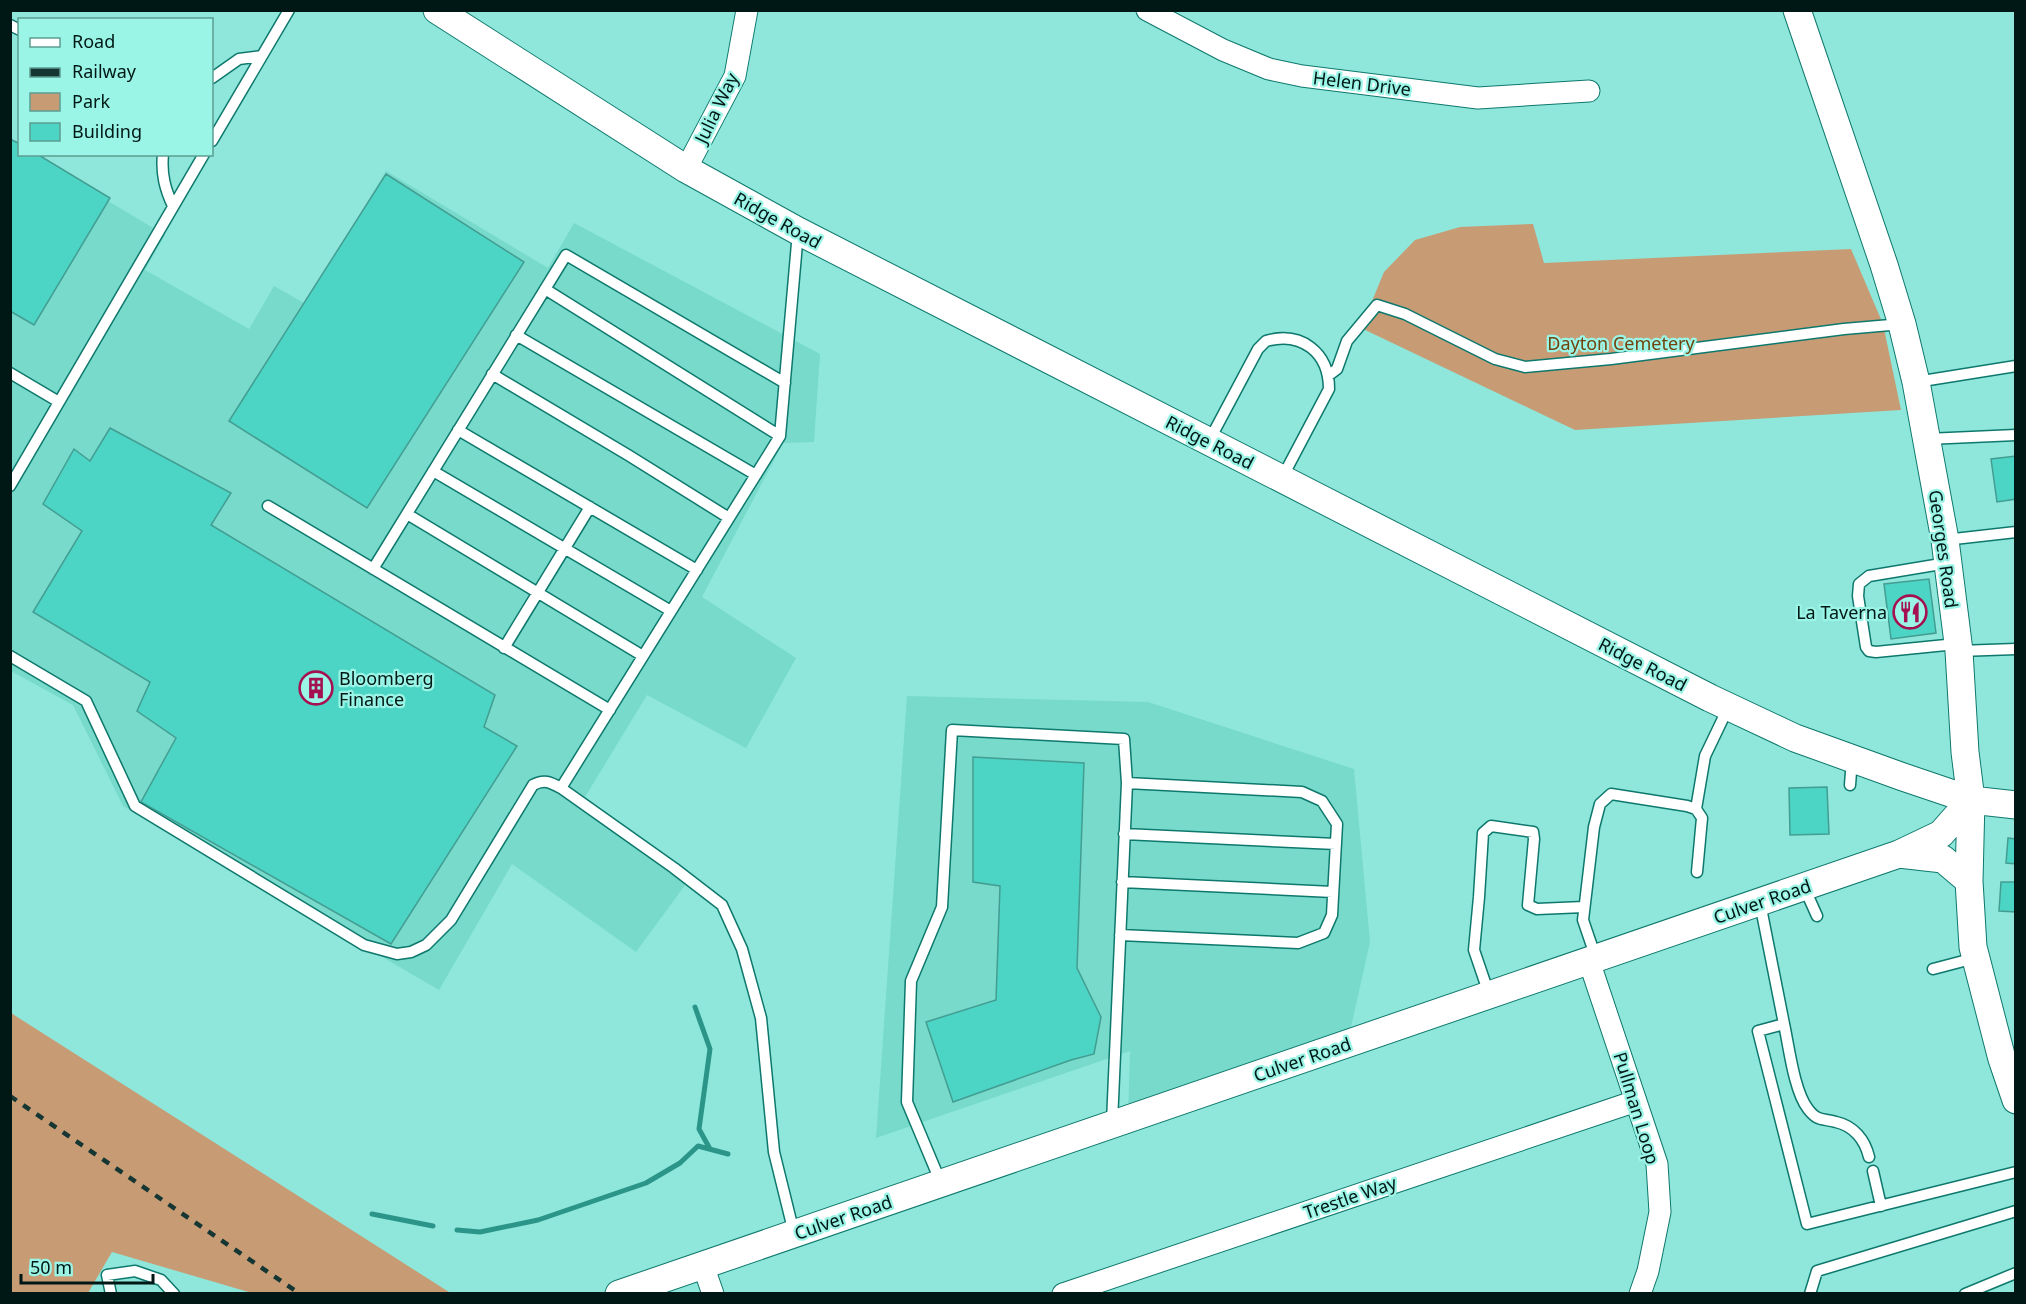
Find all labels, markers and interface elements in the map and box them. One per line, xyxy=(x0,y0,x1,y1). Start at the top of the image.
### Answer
legend xyxy=(18,18,213,156)
text: Road xyxy=(72,29,115,53)
text: Railway xyxy=(72,59,137,83)
street label: Helen Drive xyxy=(1312,65,1412,101)
street label: Julia Way xyxy=(688,68,744,149)
text: Park xyxy=(72,89,110,113)
text: Building xyxy=(72,119,142,143)
street label: Ridge Road xyxy=(730,186,826,254)
park label: Dayton Cemetery xyxy=(1547,331,1696,355)
street label: Ridge Road xyxy=(1162,409,1258,475)
street label: Georges Road xyxy=(1924,488,1964,610)
restaurant icon: La Taverna xyxy=(1892,594,1928,630)
place label: La Taverna xyxy=(1796,600,1887,624)
street label: Ridge Road xyxy=(1595,631,1691,697)
place label: Bloomberg Finance xyxy=(339,666,434,711)
building icon: Bloomberg Finance xyxy=(298,670,334,706)
street label: Culver Road xyxy=(1710,873,1814,929)
street label: Culver Road xyxy=(1250,1031,1354,1087)
street label: Pullman Loop xyxy=(1609,1049,1665,1167)
street label: Trestle Way xyxy=(1300,1170,1400,1224)
street label: Culver Road xyxy=(791,1189,895,1245)
scale bar xyxy=(21,1247,153,1285)
text: 50 m xyxy=(30,1255,72,1279)

